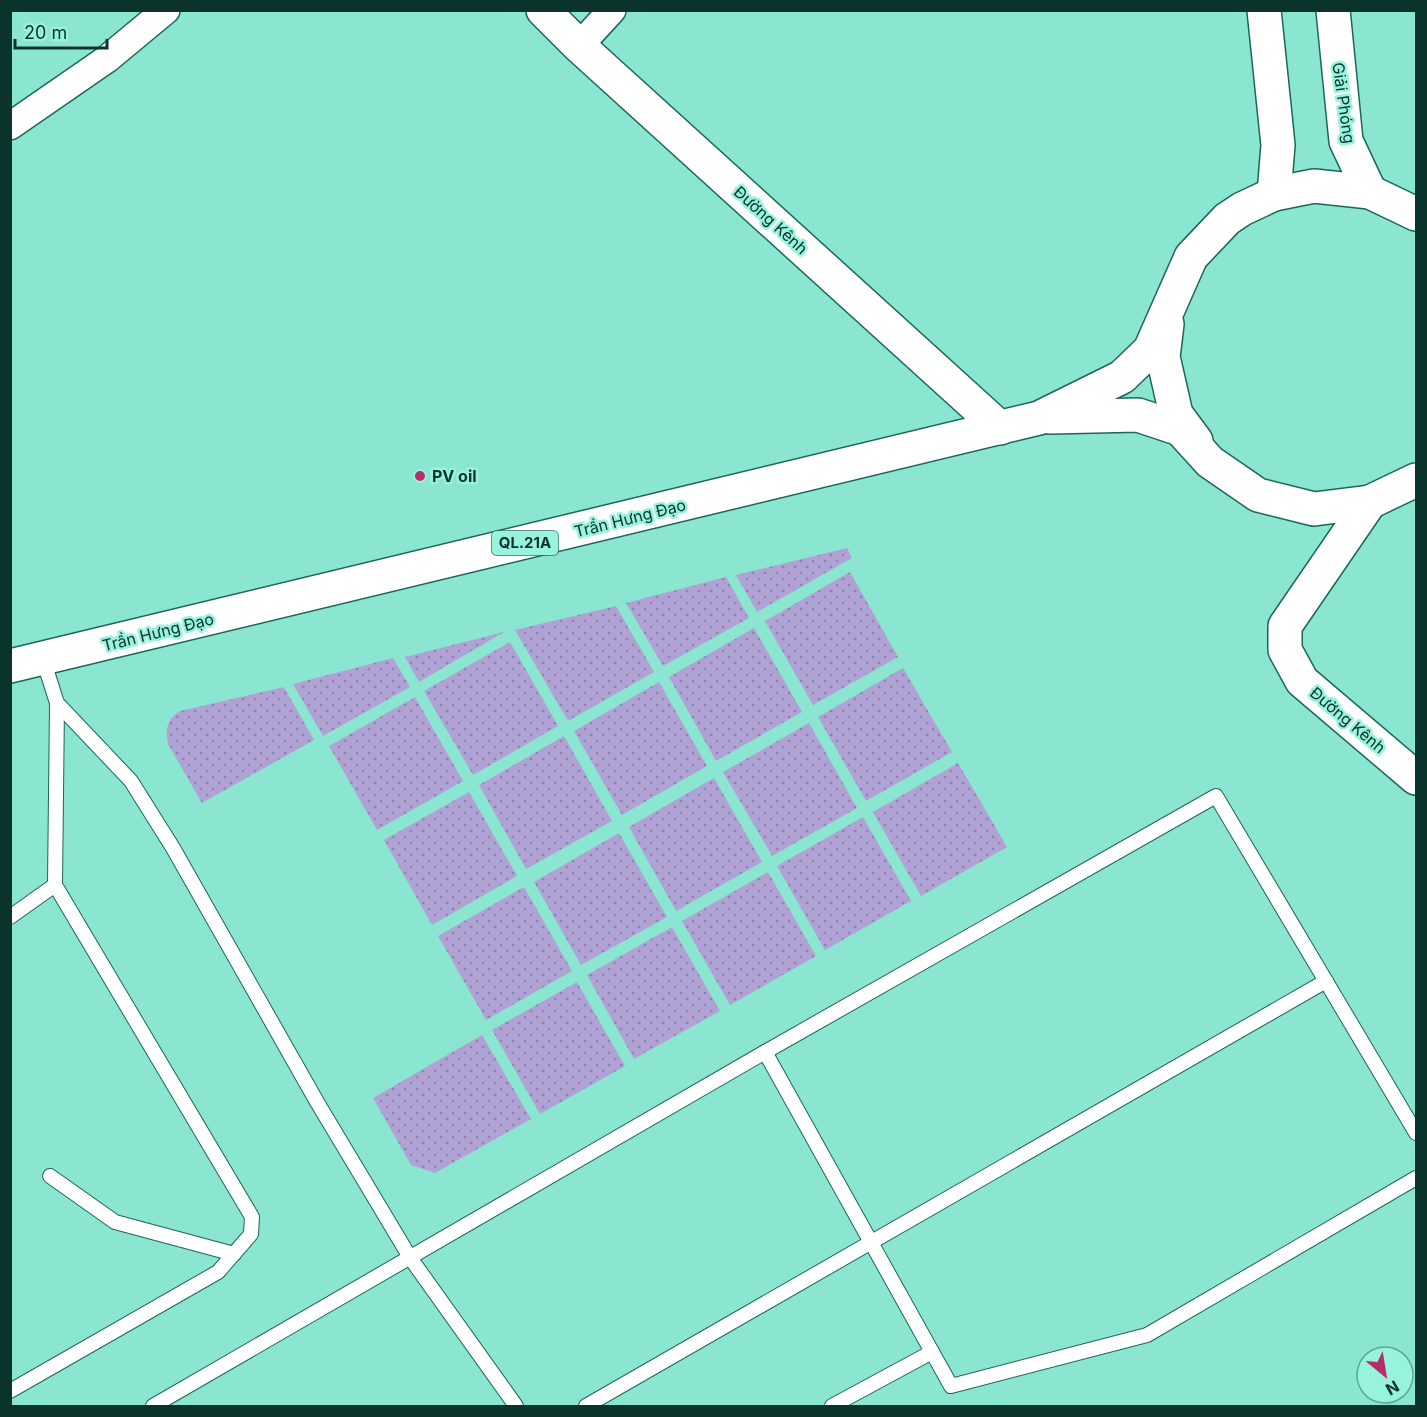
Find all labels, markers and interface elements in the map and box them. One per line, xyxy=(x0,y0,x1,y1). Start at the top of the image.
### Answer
scale bar xyxy=(15,12,106,50)
text: 20 m xyxy=(24,22,67,43)
street label: Giải Phóng xyxy=(1328,61,1360,145)
street label: Đường Kênh xyxy=(730,182,812,258)
place label: PV oil xyxy=(432,466,477,486)
marker: PV oil xyxy=(413,469,427,483)
street label: Trần Hưng Đạo xyxy=(572,494,688,542)
road number: QL.21A xyxy=(492,531,558,555)
street label: Trần Hưng Đạo xyxy=(100,608,216,656)
street label: Đường Kênh xyxy=(1306,683,1390,757)
north arrow xyxy=(1355,1345,1415,1405)
text: N xyxy=(1382,1376,1403,1400)

